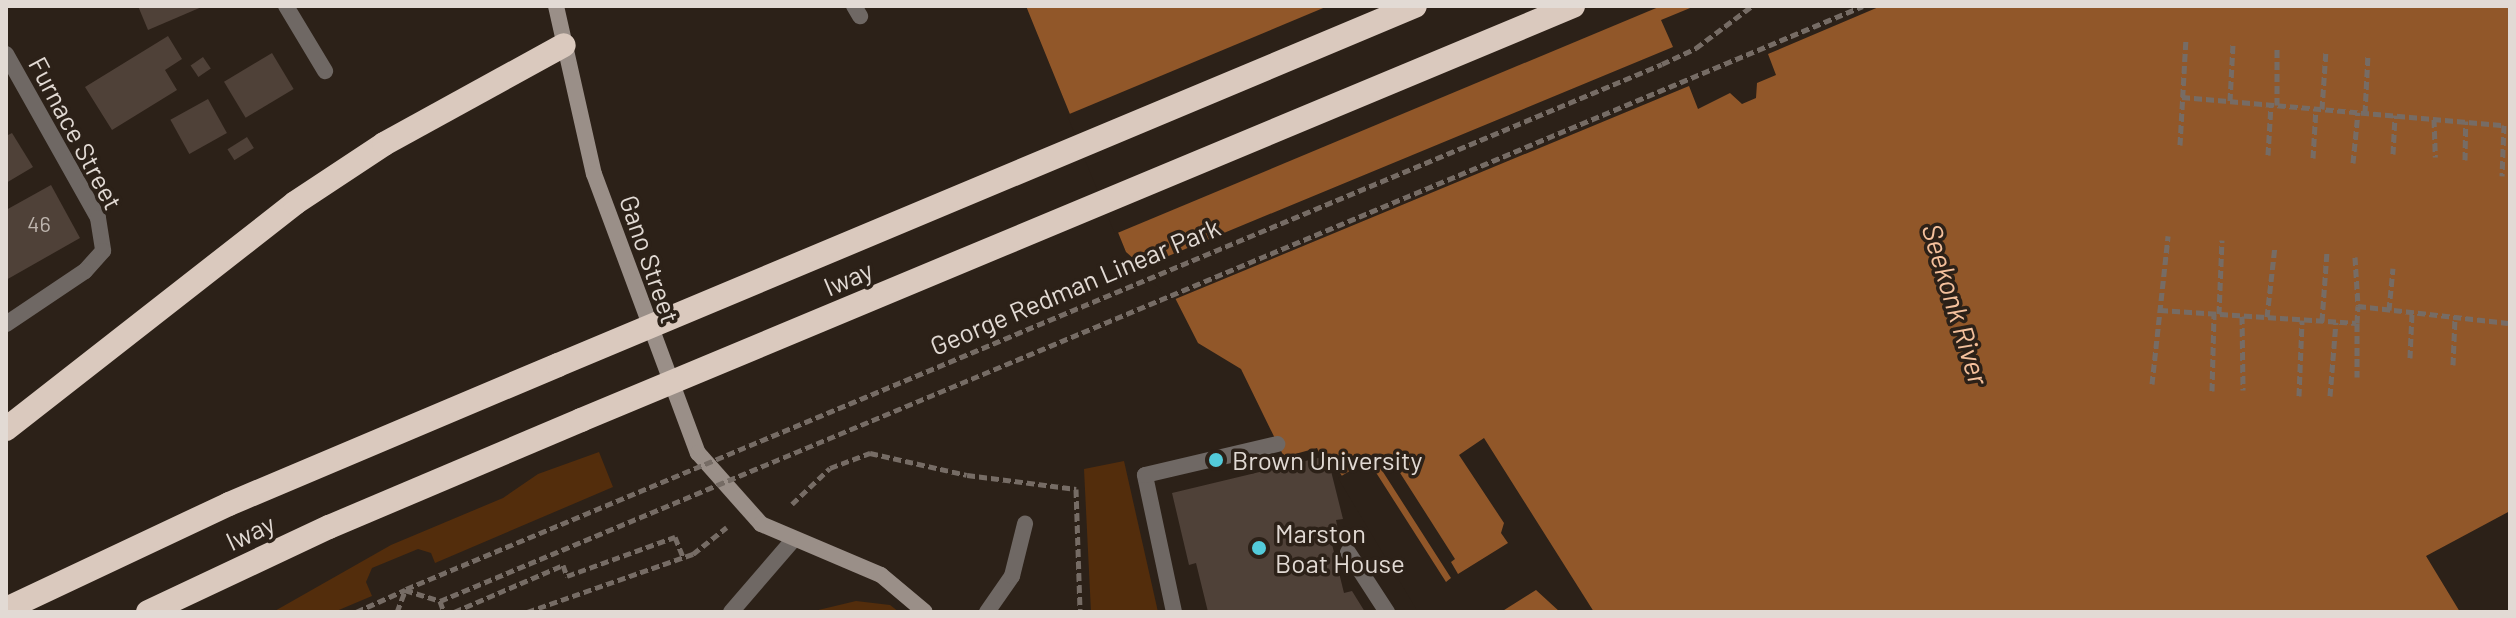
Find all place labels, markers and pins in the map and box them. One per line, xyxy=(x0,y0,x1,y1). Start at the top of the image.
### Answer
place label: Brown University xyxy=(1232,444,1422,476)
marker: Brown University xyxy=(1207,451,1225,469)
place label: Marston Boat House xyxy=(1275,517,1405,578)
marker: Marston Boat House xyxy=(1250,539,1268,557)

